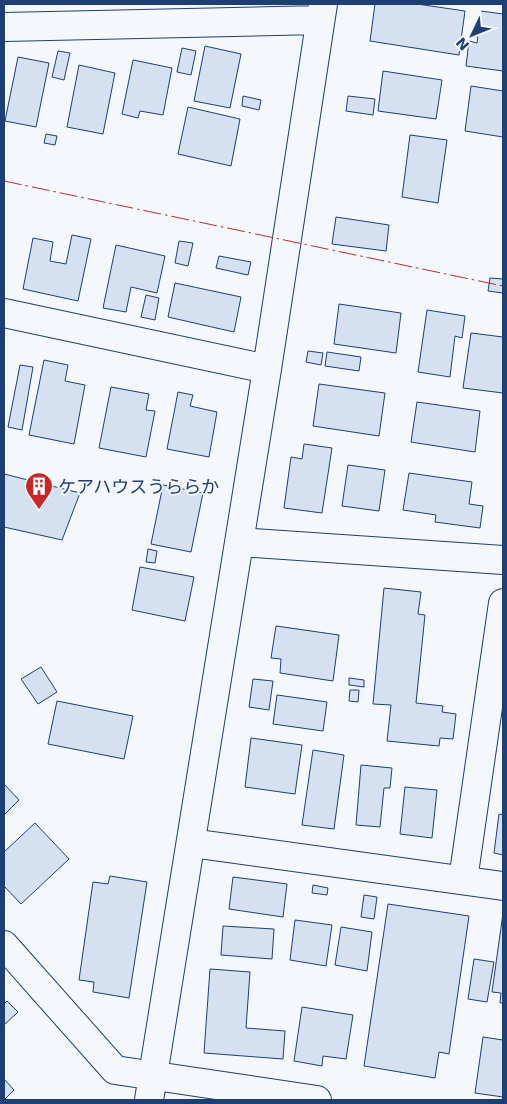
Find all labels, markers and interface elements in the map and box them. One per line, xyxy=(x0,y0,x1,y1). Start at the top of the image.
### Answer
north arrow xyxy=(447,10,497,60)
text: N xyxy=(453,34,472,54)
building icon: ケアハウスうららか xyxy=(24,471,54,510)
place label: ケアハウスうららか xyxy=(58,476,219,497)

